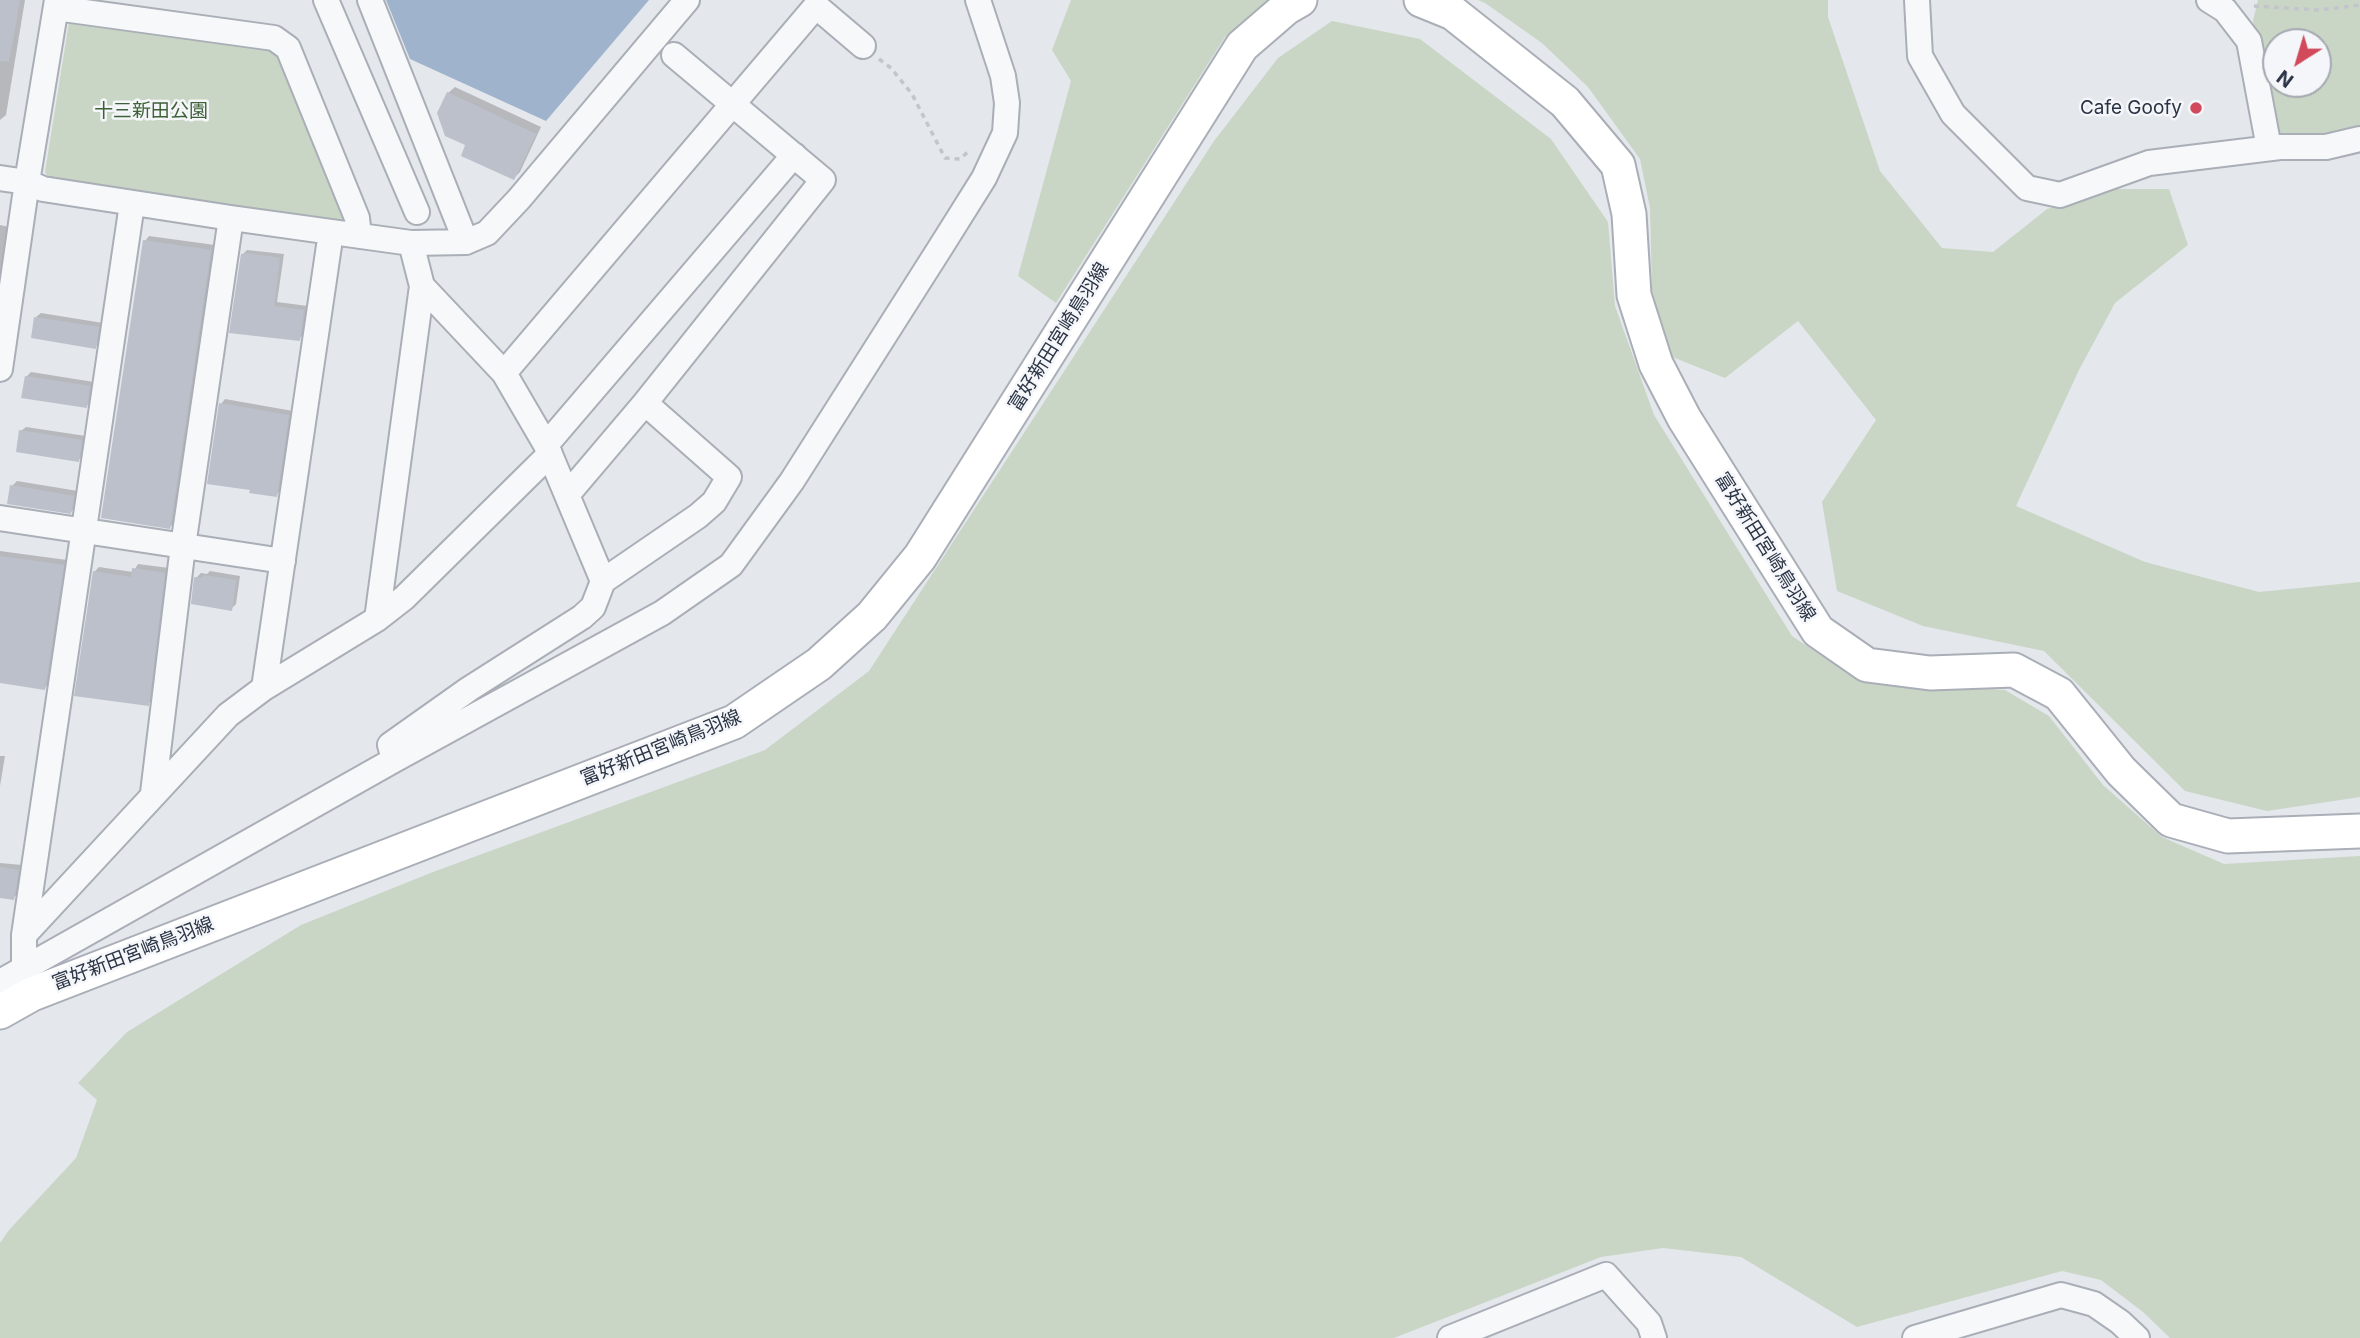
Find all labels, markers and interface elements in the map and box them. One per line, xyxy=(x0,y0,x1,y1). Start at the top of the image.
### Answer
north arrow xyxy=(2262,28,2332,98)
text: N xyxy=(2273,65,2298,92)
place label: Cafe Goofy xyxy=(2080,97,2182,119)
park label: 十三新田公園 xyxy=(94,100,208,122)
marker: Cafe Goofy xyxy=(2188,100,2204,116)
street label: 富好新田宮崎鳥羽線 xyxy=(1004,258,1114,416)
street label: 富好新田宮崎鳥羽線 xyxy=(1710,468,1820,626)
street label: 富好新田宮崎鳥羽線 xyxy=(577,705,745,791)
street label: 富好新田宮崎鳥羽線 xyxy=(49,913,217,995)

